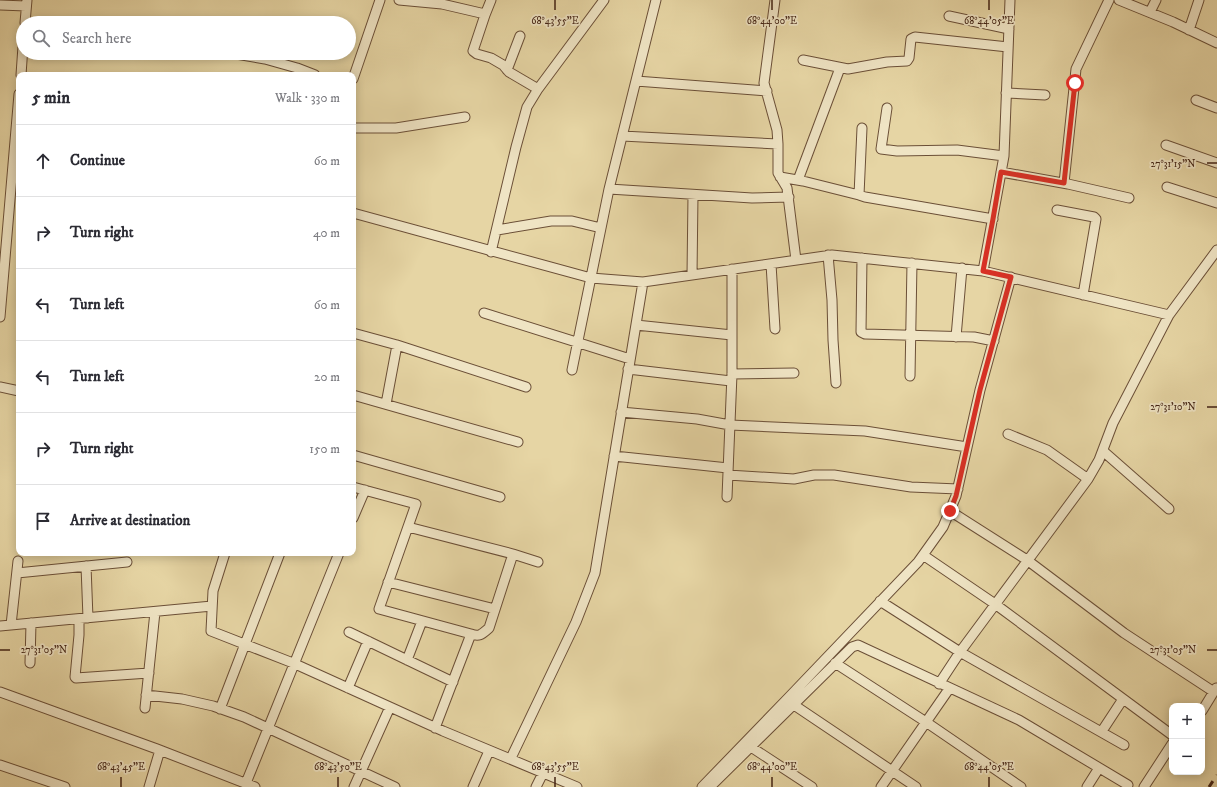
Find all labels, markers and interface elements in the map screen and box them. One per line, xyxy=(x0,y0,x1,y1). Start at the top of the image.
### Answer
text: 68°43'55"E xyxy=(531,15,579,27)
text: 68°44'00"E xyxy=(747,15,797,27)
text: 68°44'05"E xyxy=(964,15,1014,27)
search box xyxy=(16,16,356,60)
icon: search xyxy=(30,27,52,49)
text: Search here xyxy=(62,29,131,48)
route start xyxy=(1066,74,1084,92)
text: 5 min xyxy=(32,87,70,109)
text: Walk · 330 m xyxy=(275,90,340,106)
icon: ahead xyxy=(32,150,54,172)
text: Continue xyxy=(70,151,125,170)
text: 60 m xyxy=(314,153,340,169)
text: 27°31'15"N xyxy=(1151,158,1195,170)
icon: right xyxy=(32,222,54,244)
text: Turn right xyxy=(70,223,133,242)
text: 40 m xyxy=(313,225,340,241)
icon: left xyxy=(32,294,54,316)
text: Turn left xyxy=(70,295,124,314)
text: 60 m xyxy=(314,297,340,313)
icon: left xyxy=(32,366,54,388)
text: Turn left xyxy=(70,367,124,386)
text: 20 m xyxy=(314,369,340,385)
text: 27°31'10"N xyxy=(1150,401,1196,413)
icon: right xyxy=(32,438,54,460)
text: Turn right xyxy=(70,439,133,458)
text: 150 m xyxy=(309,441,340,457)
route end xyxy=(941,502,959,520)
icon: arrive xyxy=(32,510,54,532)
text: Arrive at destination xyxy=(70,511,190,530)
text: 27°31'05"N xyxy=(21,644,67,656)
text: 27°31'05"N xyxy=(1150,644,1196,656)
map controls xyxy=(1169,703,1205,775)
button: + xyxy=(1169,703,1205,739)
button: − xyxy=(1169,739,1205,775)
text: 68°43'45"E xyxy=(97,761,145,773)
text: 68°43'50"E xyxy=(314,761,362,773)
text: 68°43'55"E xyxy=(531,761,579,773)
text: 68°44'00"E xyxy=(747,761,797,773)
text: 68°44'05"E xyxy=(964,761,1014,773)

